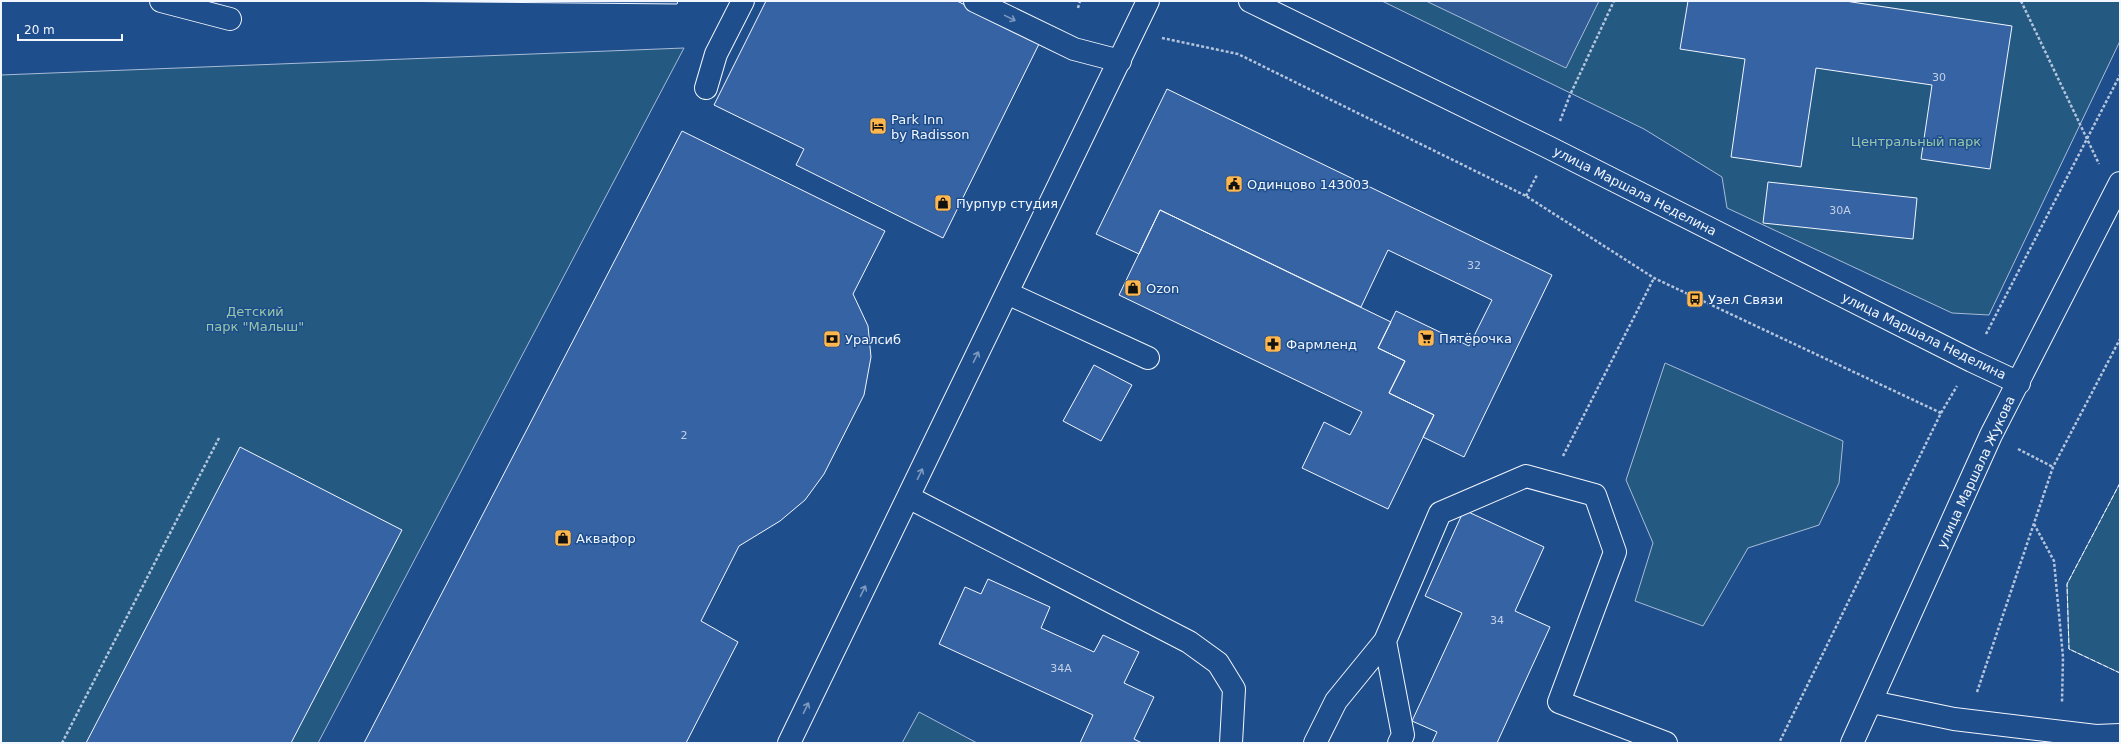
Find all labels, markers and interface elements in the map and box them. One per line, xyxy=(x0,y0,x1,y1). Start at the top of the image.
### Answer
one-way arrow xyxy=(1004,15,1016,22)
scale bar xyxy=(18,16,122,42)
text: 20 m xyxy=(24,23,55,37)
house number: 30 xyxy=(1932,71,1946,84)
place label: Park Inn by Radisson xyxy=(891,112,969,142)
hotel icon: Park Inn by Radisson xyxy=(868,116,888,136)
park label: Центральный парк xyxy=(1851,134,1981,149)
street label: улица Маршала Неделина xyxy=(1551,143,1719,239)
public building icon: Одинцово 143003 xyxy=(1224,174,1244,194)
place label: Одинцово 143003 xyxy=(1247,177,1369,192)
shop icon: Пурпур студия xyxy=(933,193,953,213)
place label: Пурпур студия xyxy=(956,196,1058,211)
house number: 30А xyxy=(1829,204,1851,217)
house number: 32 xyxy=(1467,259,1481,272)
shop icon: Ozon xyxy=(1123,278,1143,298)
place label: Ozon xyxy=(1146,281,1179,296)
bus stop icon: Узел Связи xyxy=(1685,289,1705,309)
street label: улица Маршала Неделина xyxy=(1839,290,2009,382)
place label: Узел Связи xyxy=(1708,292,1783,307)
park label: Детский парк "Малыш" xyxy=(206,304,304,334)
supermarket icon: Пятёрочка xyxy=(1416,328,1436,348)
bank icon: Уралсиб xyxy=(822,329,842,349)
place label: Пятёрочка xyxy=(1439,331,1512,346)
place label: Уралсиб xyxy=(845,332,901,347)
pharmacy icon: Фармленд xyxy=(1263,334,1283,354)
place label: Фармленд xyxy=(1286,337,1357,352)
one-way arrow xyxy=(973,351,980,363)
street label: улица Маршала Жукова xyxy=(1934,394,2018,550)
house number: 2 xyxy=(681,429,688,442)
one-way arrow xyxy=(917,468,924,480)
shop icon: Аквафор xyxy=(553,528,573,548)
place label: Аквафор xyxy=(576,531,636,546)
one-way arrow xyxy=(860,585,867,597)
house number: 34 xyxy=(1490,614,1504,627)
house number: 34А xyxy=(1050,662,1072,675)
one-way arrow xyxy=(803,702,810,714)

